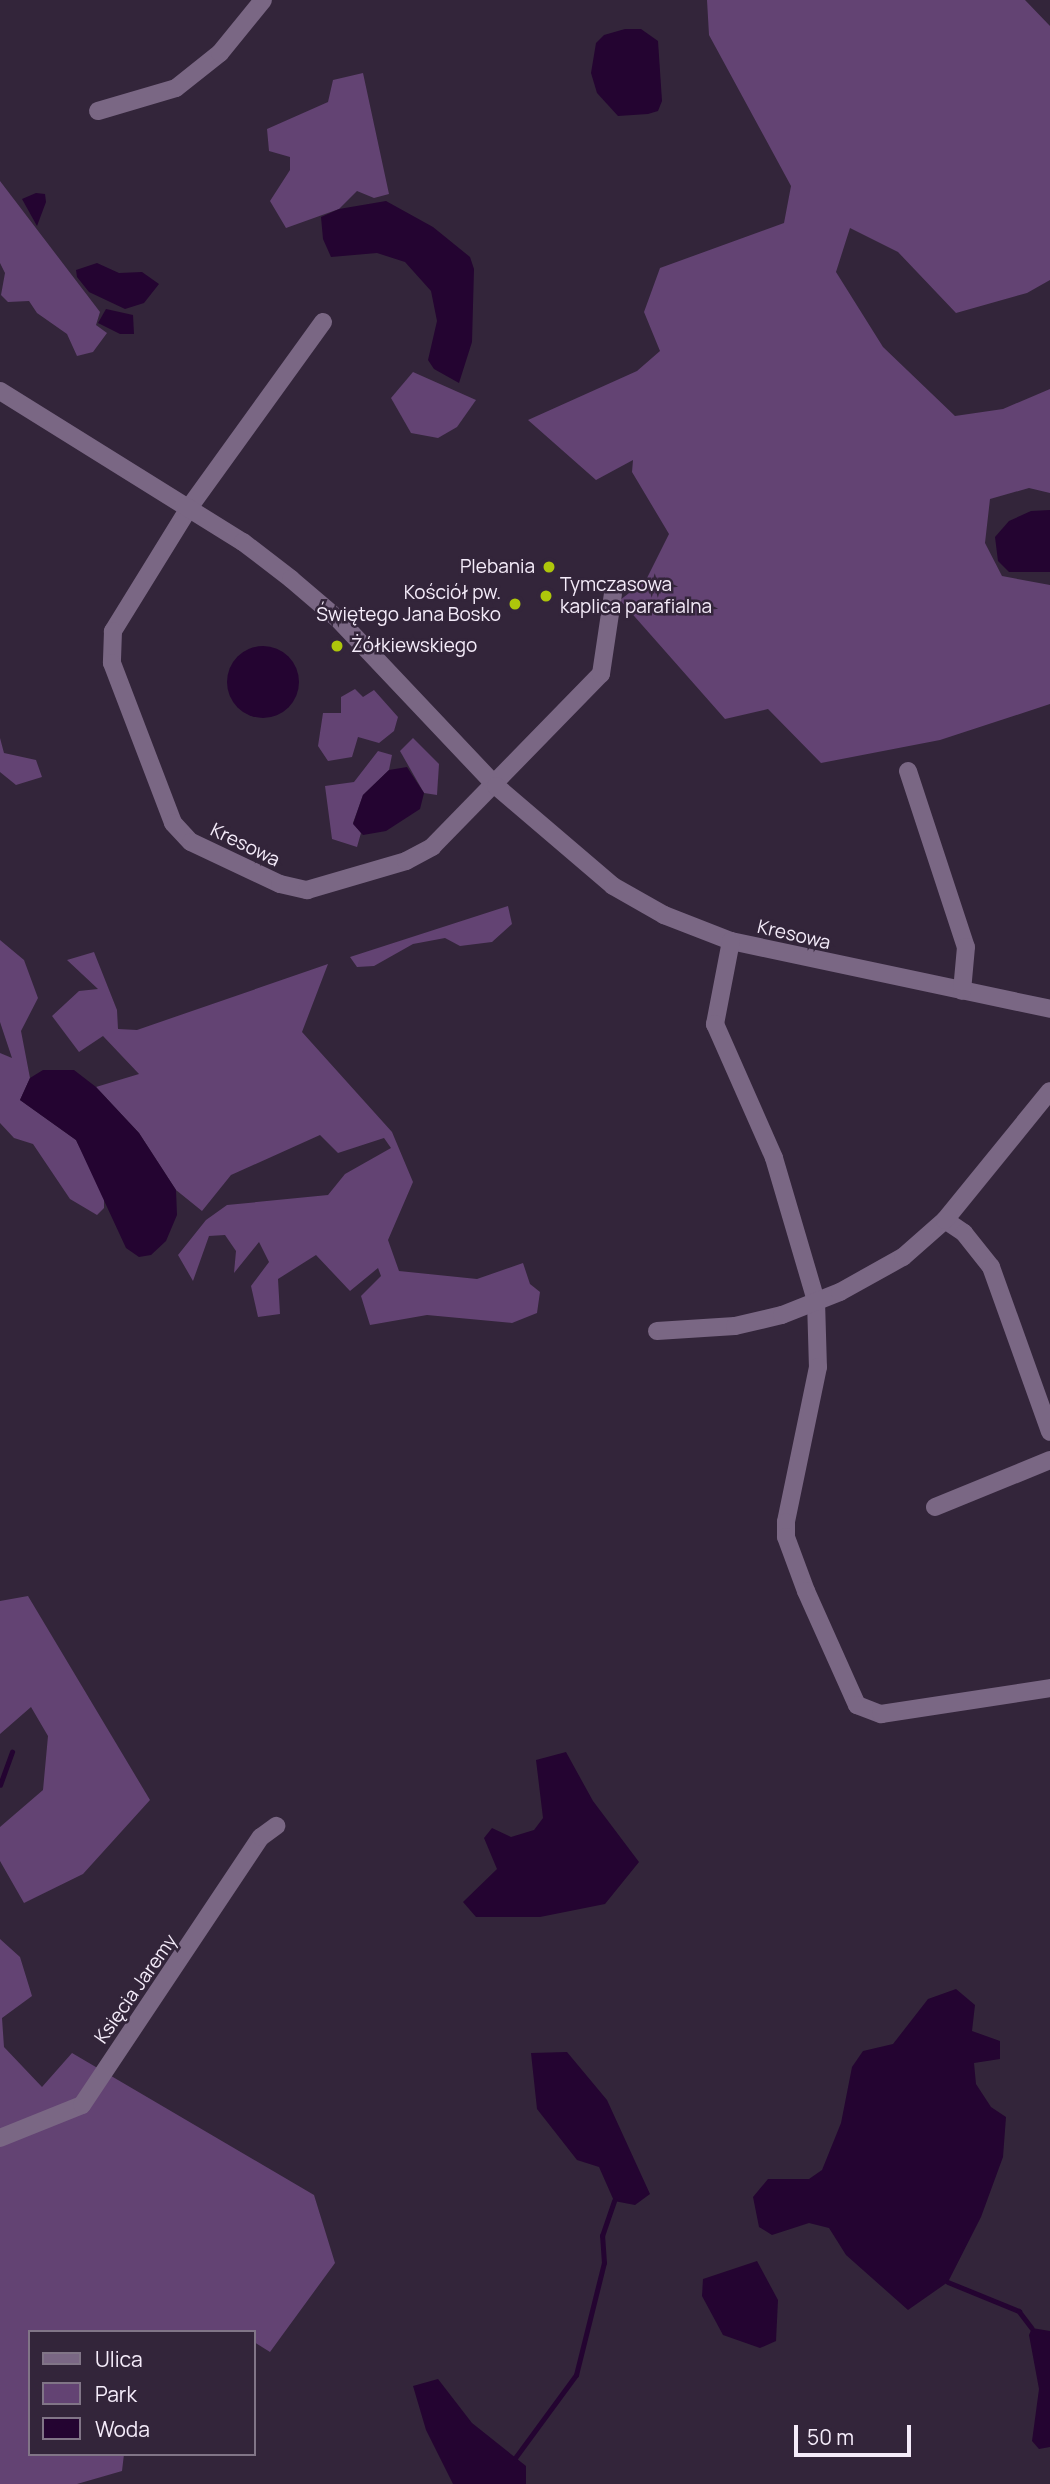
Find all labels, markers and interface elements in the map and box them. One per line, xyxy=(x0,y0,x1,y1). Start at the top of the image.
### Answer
place label: Plebania xyxy=(460,556,535,578)
marker: Plebania xyxy=(541,559,557,575)
place label: Tymczasowa kaplica parafialna xyxy=(560,574,712,618)
place label: Kościół pw. Świętego Jana Bosko xyxy=(316,582,501,626)
marker: Tymczasowa kaplica parafialna xyxy=(538,588,554,604)
marker: Kościół pw. Świętego Jana Bosko xyxy=(507,596,523,612)
place label: Żółkiewskiego xyxy=(351,635,477,657)
marker: Żółkiewskiego xyxy=(329,638,345,654)
street label: Kresowa xyxy=(207,818,283,872)
street label: Kresowa xyxy=(755,916,833,954)
street label: Księcia Jaremy xyxy=(90,1930,182,2048)
legend xyxy=(28,2330,256,2456)
text: Ulica xyxy=(95,2345,143,2373)
text: Park xyxy=(95,2380,137,2408)
scale bar xyxy=(798,2410,915,2454)
text: Woda xyxy=(95,2415,150,2443)
text: 50 m xyxy=(807,2423,854,2451)

